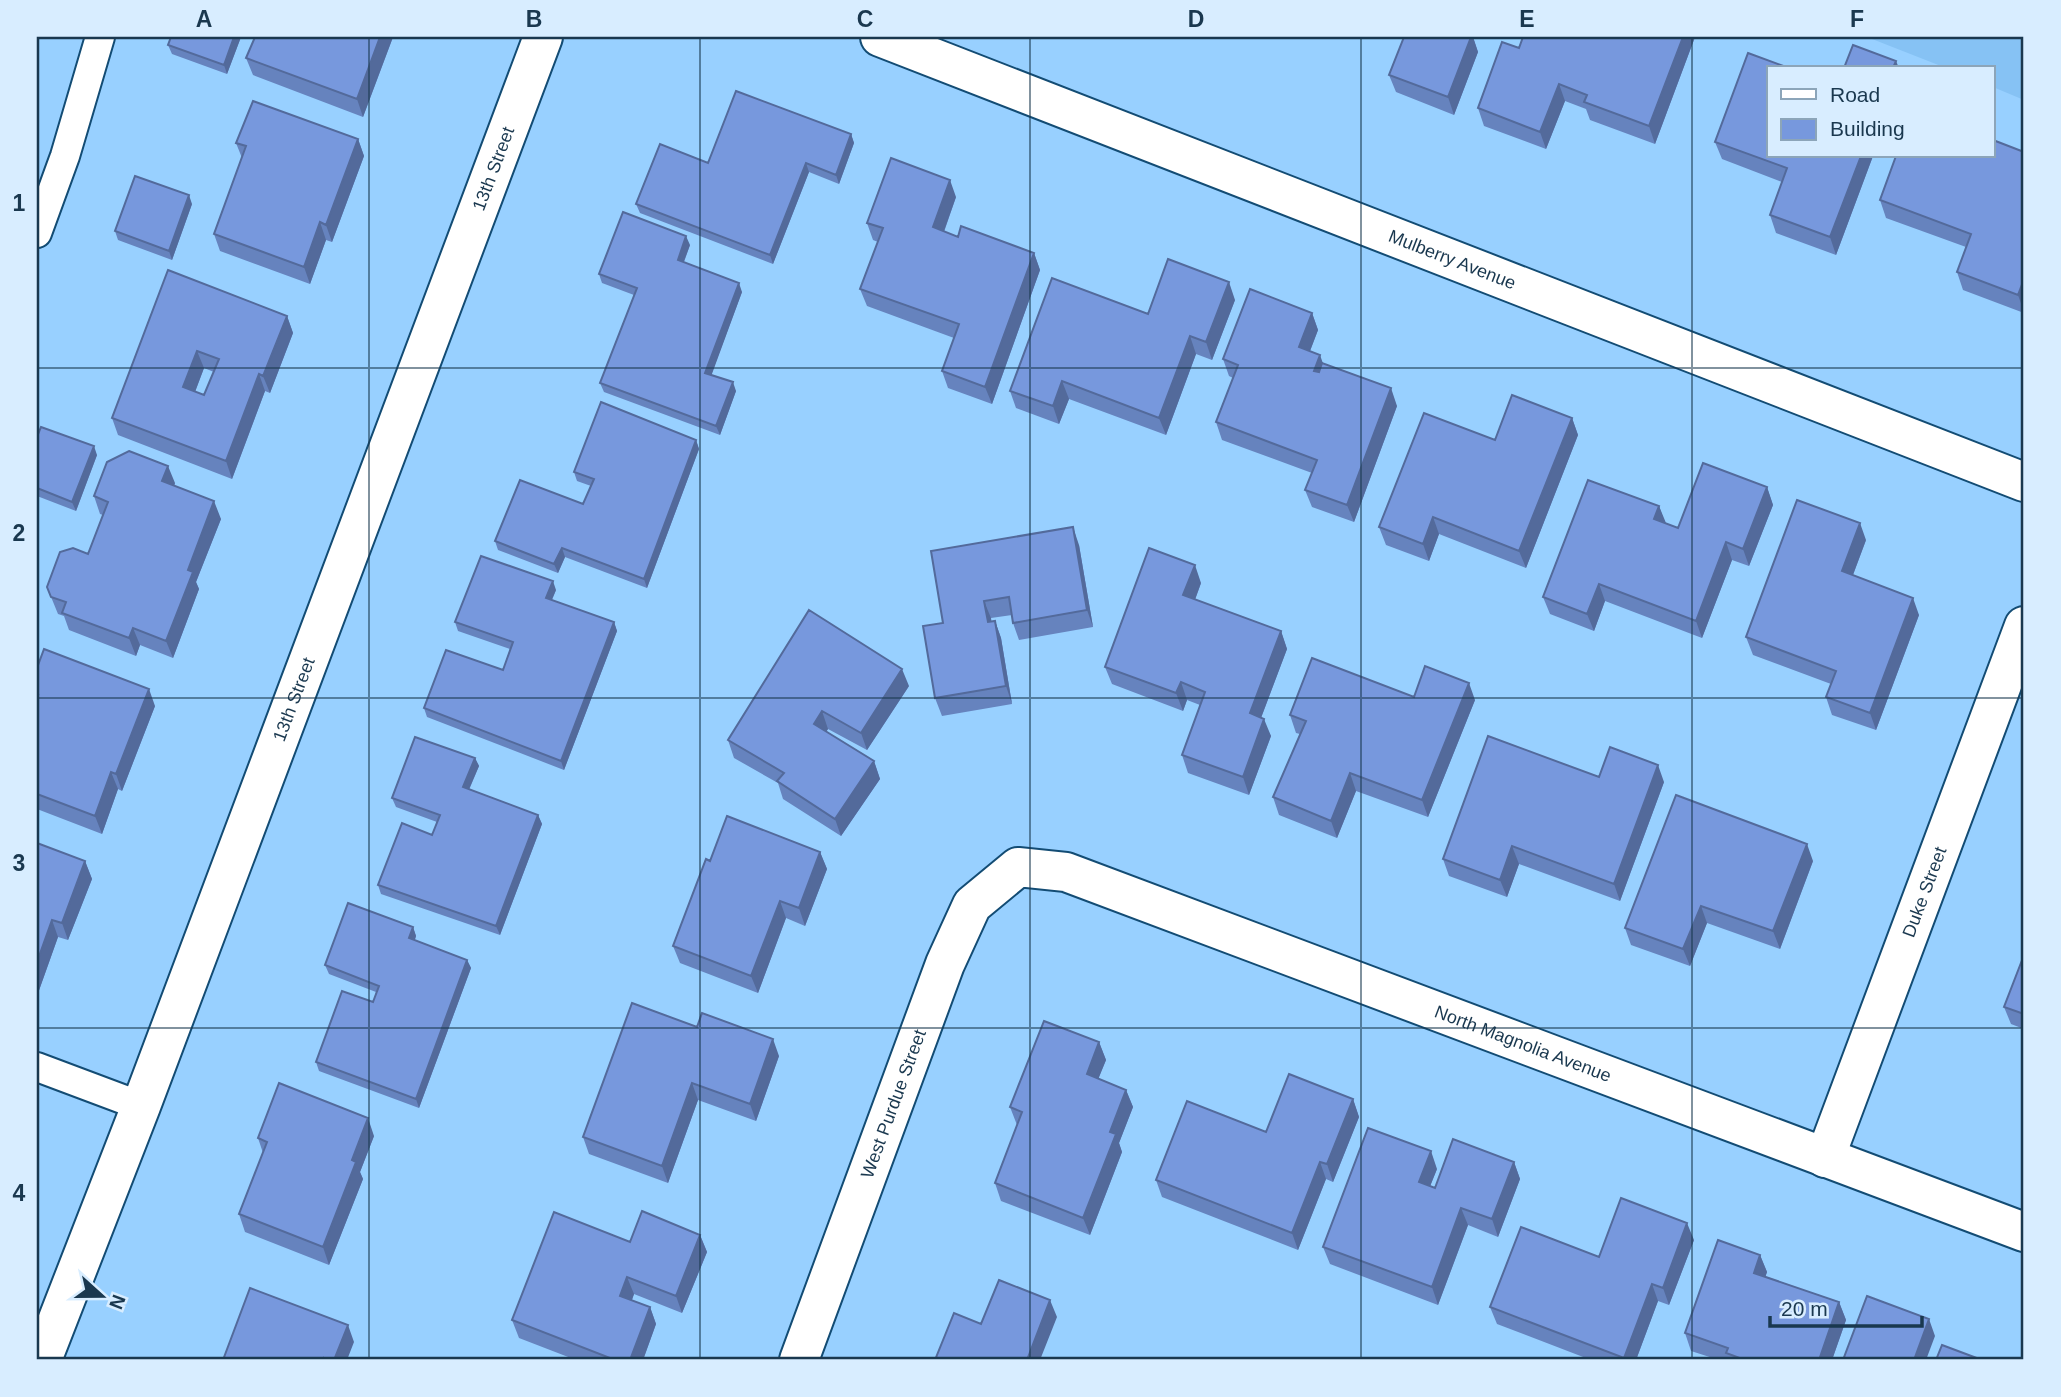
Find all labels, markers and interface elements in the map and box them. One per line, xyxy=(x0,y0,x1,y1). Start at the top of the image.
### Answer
text: A xyxy=(196,6,212,32)
text: B xyxy=(526,6,542,32)
text: C xyxy=(857,6,873,32)
text: D xyxy=(1188,6,1204,32)
text: E xyxy=(1519,6,1535,32)
text: F xyxy=(1850,6,1864,32)
legend xyxy=(1767,66,1994,158)
text: Road xyxy=(1830,83,1880,106)
text: Building xyxy=(1830,117,1905,140)
street label: 13th Street xyxy=(469,124,518,213)
text: 1 xyxy=(13,190,26,216)
street label: Mulberry Avenue xyxy=(1386,226,1519,293)
text: 2 xyxy=(13,520,25,546)
street label: 13th Street xyxy=(269,655,319,744)
street label: Duke Street xyxy=(1898,844,1951,940)
text: 3 xyxy=(13,850,25,876)
street label: North Magnolia Avenue xyxy=(1432,1001,1614,1086)
street label: West Purdue Street xyxy=(857,1027,930,1181)
text: 4 xyxy=(13,1180,26,1206)
north arrow xyxy=(66,1260,136,1330)
scale bar xyxy=(1770,1285,1923,1329)
text: N xyxy=(105,1292,130,1312)
text: 20 m xyxy=(1781,1297,1828,1320)

